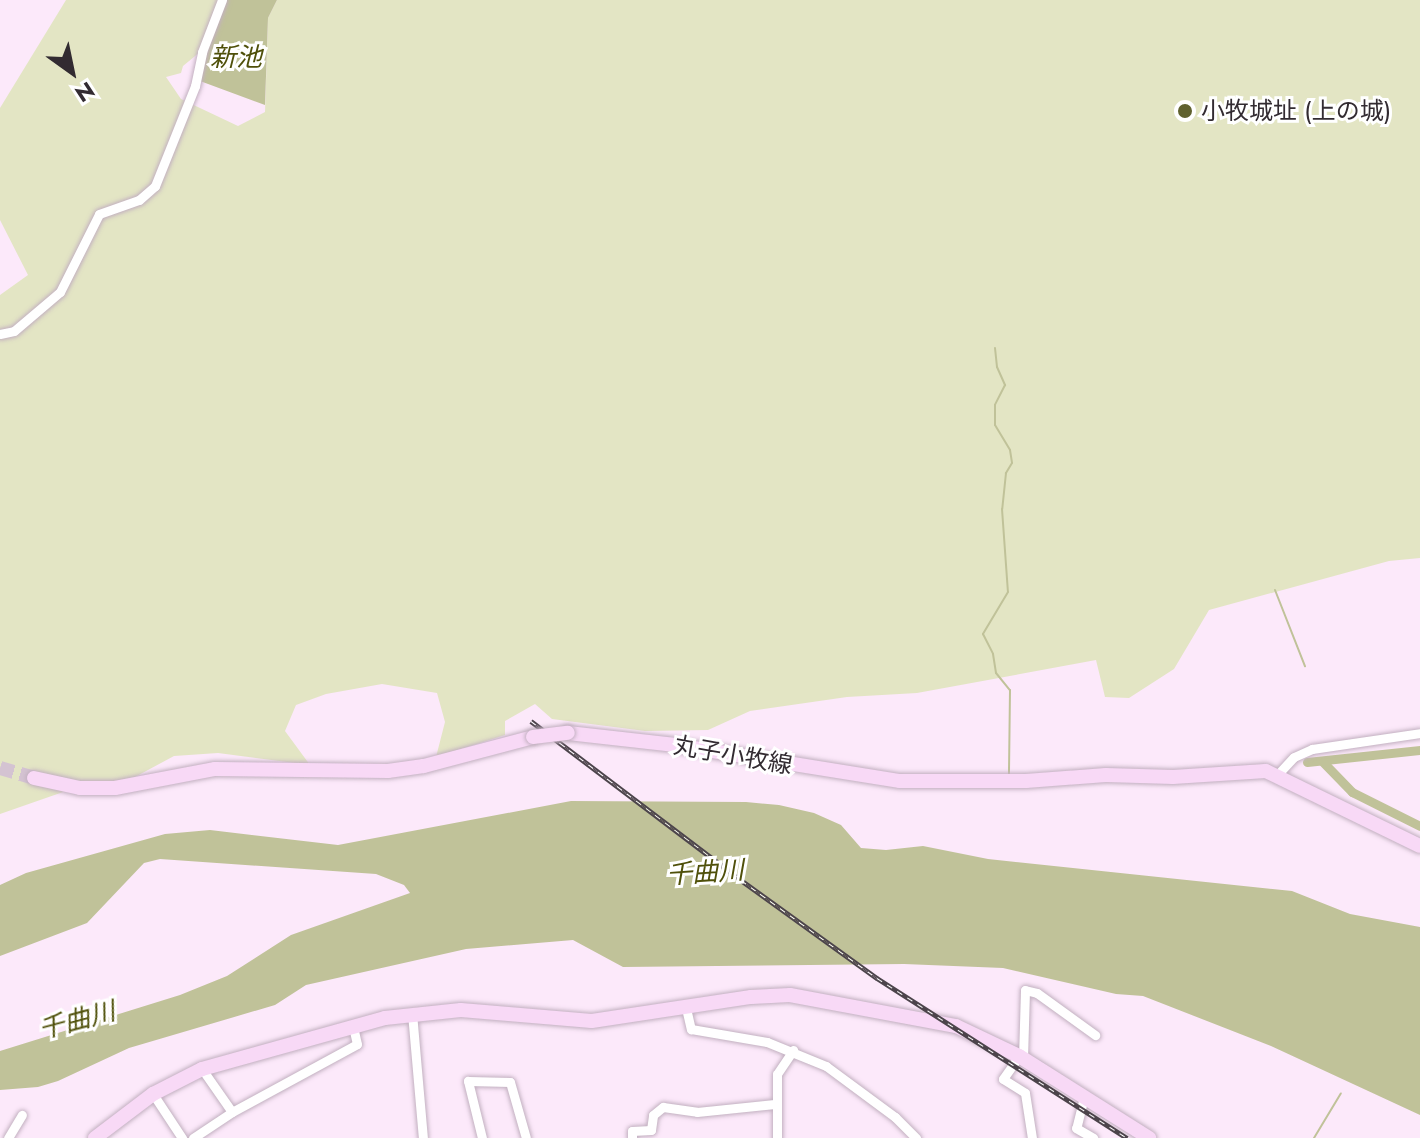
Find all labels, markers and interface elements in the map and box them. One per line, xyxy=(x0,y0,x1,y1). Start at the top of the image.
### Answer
north arrow xyxy=(32,32,112,112)
water label: 新池 xyxy=(210,42,262,74)
text: N xyxy=(69,74,101,110)
place label: 小牧城址 (上の城) xyxy=(1201,97,1391,125)
marker: 小牧城址 (上の城) xyxy=(1176,102,1194,120)
street label: 丸子小牧線 xyxy=(671,730,795,780)
water label: 千曲川 xyxy=(665,855,745,891)
water label: 千曲川 xyxy=(35,996,119,1046)

